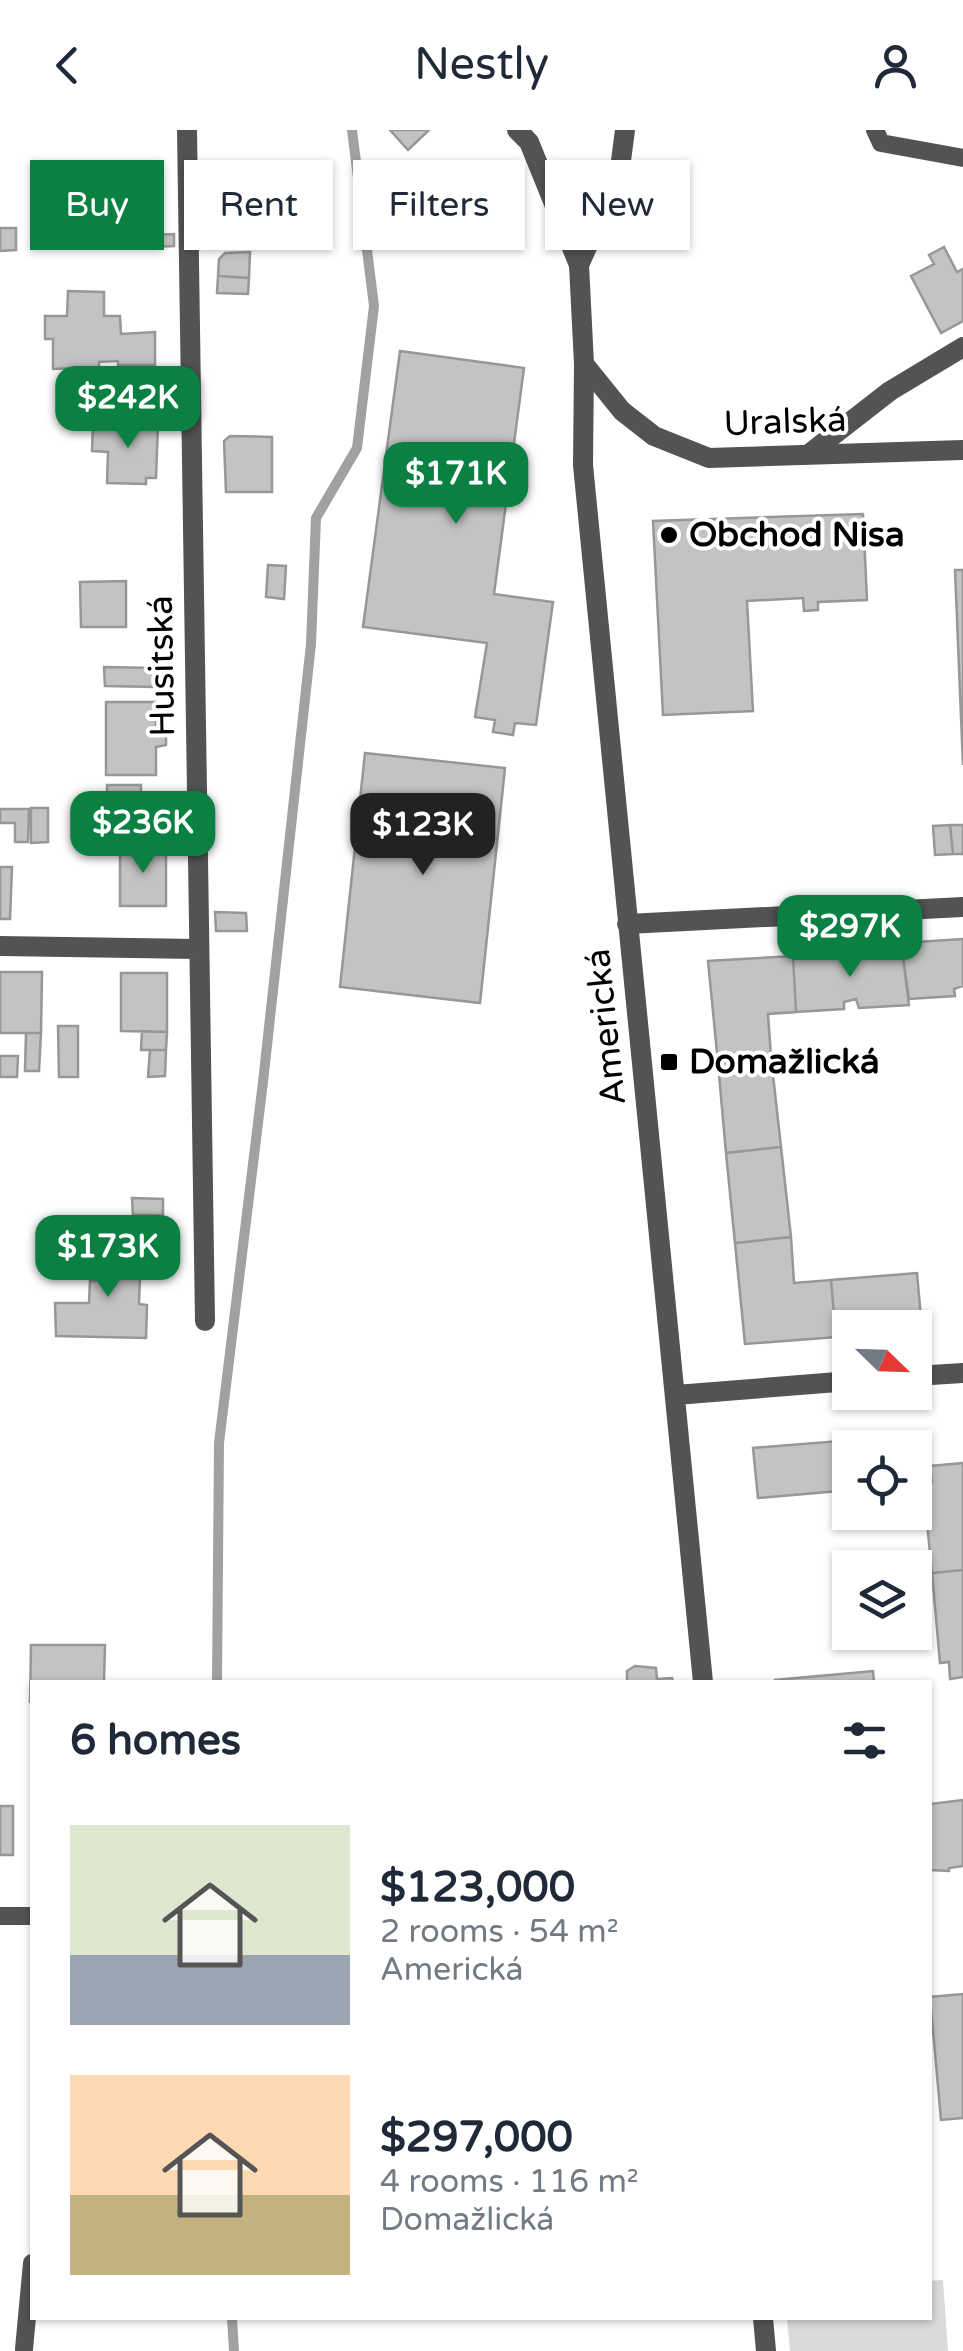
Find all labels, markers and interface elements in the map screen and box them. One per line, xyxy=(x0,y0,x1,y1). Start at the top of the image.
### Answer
icon: back xyxy=(40,38,95,93)
text: Nestly xyxy=(414,38,549,92)
icon: person xyxy=(868,38,923,93)
chip: Buy xyxy=(30,160,164,250)
chip: Rent xyxy=(184,160,333,250)
chip: Filters xyxy=(353,160,525,250)
chip: New xyxy=(545,160,690,250)
pin: $242K xyxy=(58,366,198,451)
text: $242K xyxy=(77,379,179,417)
street label: Uralská xyxy=(723,399,847,445)
pin: $171K xyxy=(386,442,526,527)
text: $171K xyxy=(405,455,507,493)
place label: Obchod Nisa xyxy=(689,514,905,556)
marker: Obchod Nisa xyxy=(658,524,680,546)
street label: Husitská xyxy=(140,595,184,737)
pin: $236K xyxy=(73,791,213,876)
pin: $123K xyxy=(353,793,493,878)
text: $236K xyxy=(92,804,194,842)
text: $123K xyxy=(372,806,474,844)
pin: $297K xyxy=(780,895,920,980)
text: $297K xyxy=(799,908,901,946)
street label: Americká xyxy=(577,947,635,1107)
place label: Domažlická xyxy=(689,1041,880,1083)
marker: Domažlická xyxy=(658,1051,680,1073)
pin: $173K xyxy=(38,1215,178,1300)
text: $173K xyxy=(57,1228,159,1266)
north arrow xyxy=(832,1310,932,1410)
map controls xyxy=(832,1310,932,1650)
button: locate xyxy=(832,1430,932,1530)
button: layers xyxy=(832,1550,932,1650)
icon: filters xyxy=(837,1713,892,1768)
text: 6 homes xyxy=(70,1715,241,1766)
text: $123,000 xyxy=(380,1862,575,1913)
icon: home xyxy=(150,1865,270,1985)
text: 2 rooms · 54 m² xyxy=(380,1913,619,1951)
text: Americká xyxy=(380,1951,524,1989)
text: $297,000 xyxy=(380,2112,573,2163)
icon: home xyxy=(150,2115,270,2235)
text: 4 rooms · 116 m² xyxy=(380,2163,639,2201)
text: Domažlická xyxy=(380,2201,554,2239)

